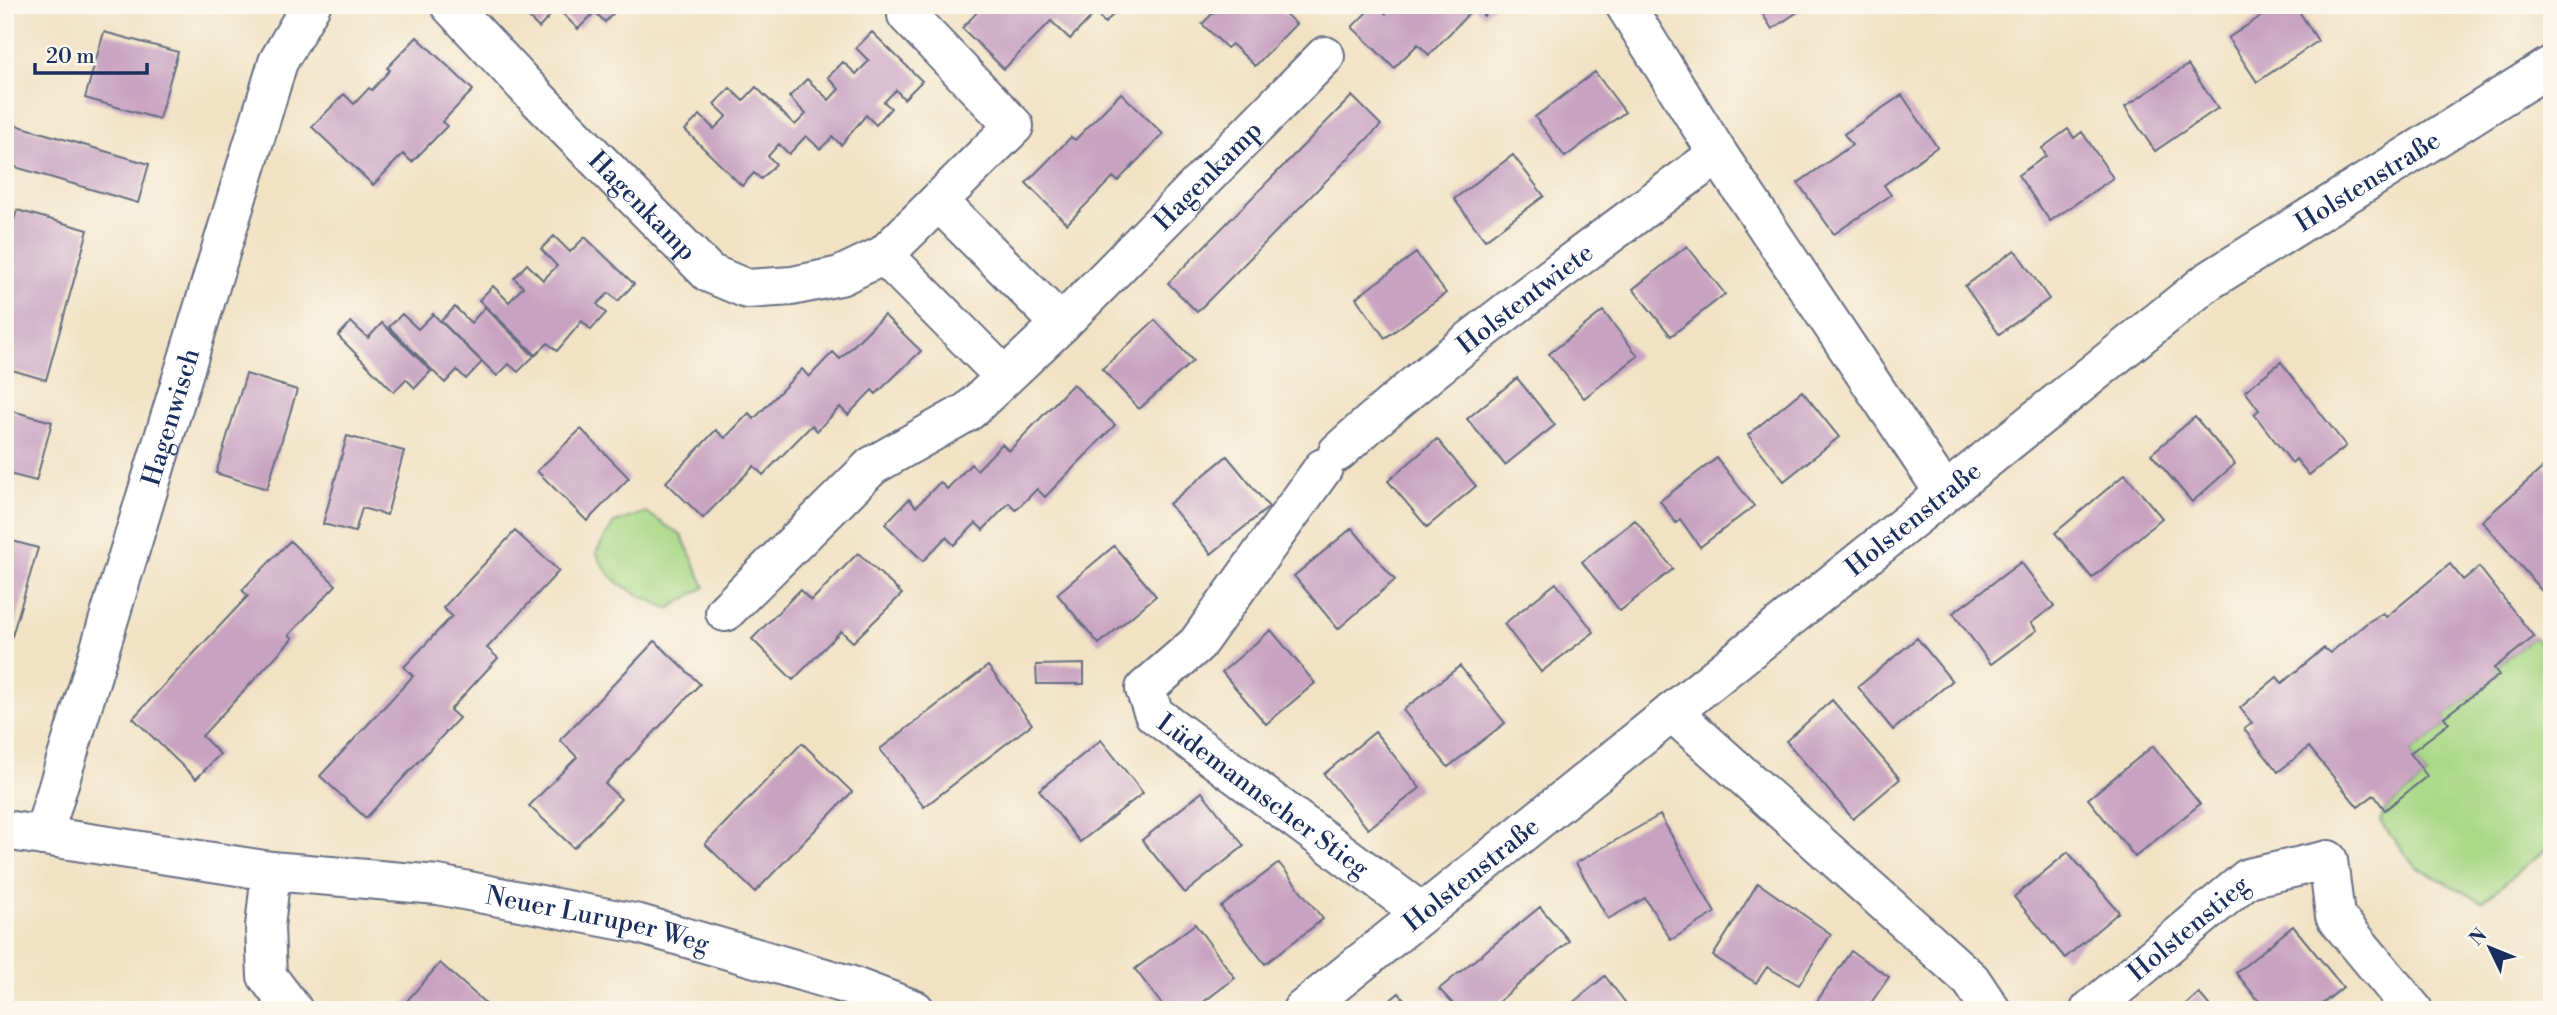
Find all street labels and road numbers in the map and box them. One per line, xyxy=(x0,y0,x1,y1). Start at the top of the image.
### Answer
street label: Hagenkamp xyxy=(1147,115,1269,238)
street label: Holstenstraße xyxy=(2290,124,2446,239)
street label: Hagenkamp xyxy=(581,145,703,268)
street label: Holstentwiete xyxy=(1451,237,1600,362)
street label: Hagenwisch xyxy=(135,345,207,490)
street label: Holstenstraße xyxy=(1839,455,1988,584)
street label: Lüdemannscher Stieg xyxy=(1151,707,1376,885)
street label: Holstenstraße xyxy=(1397,811,1546,939)
street label: Holstenstieg xyxy=(2122,868,2256,989)
street label: Neuer Luruper Weg xyxy=(483,880,714,961)

